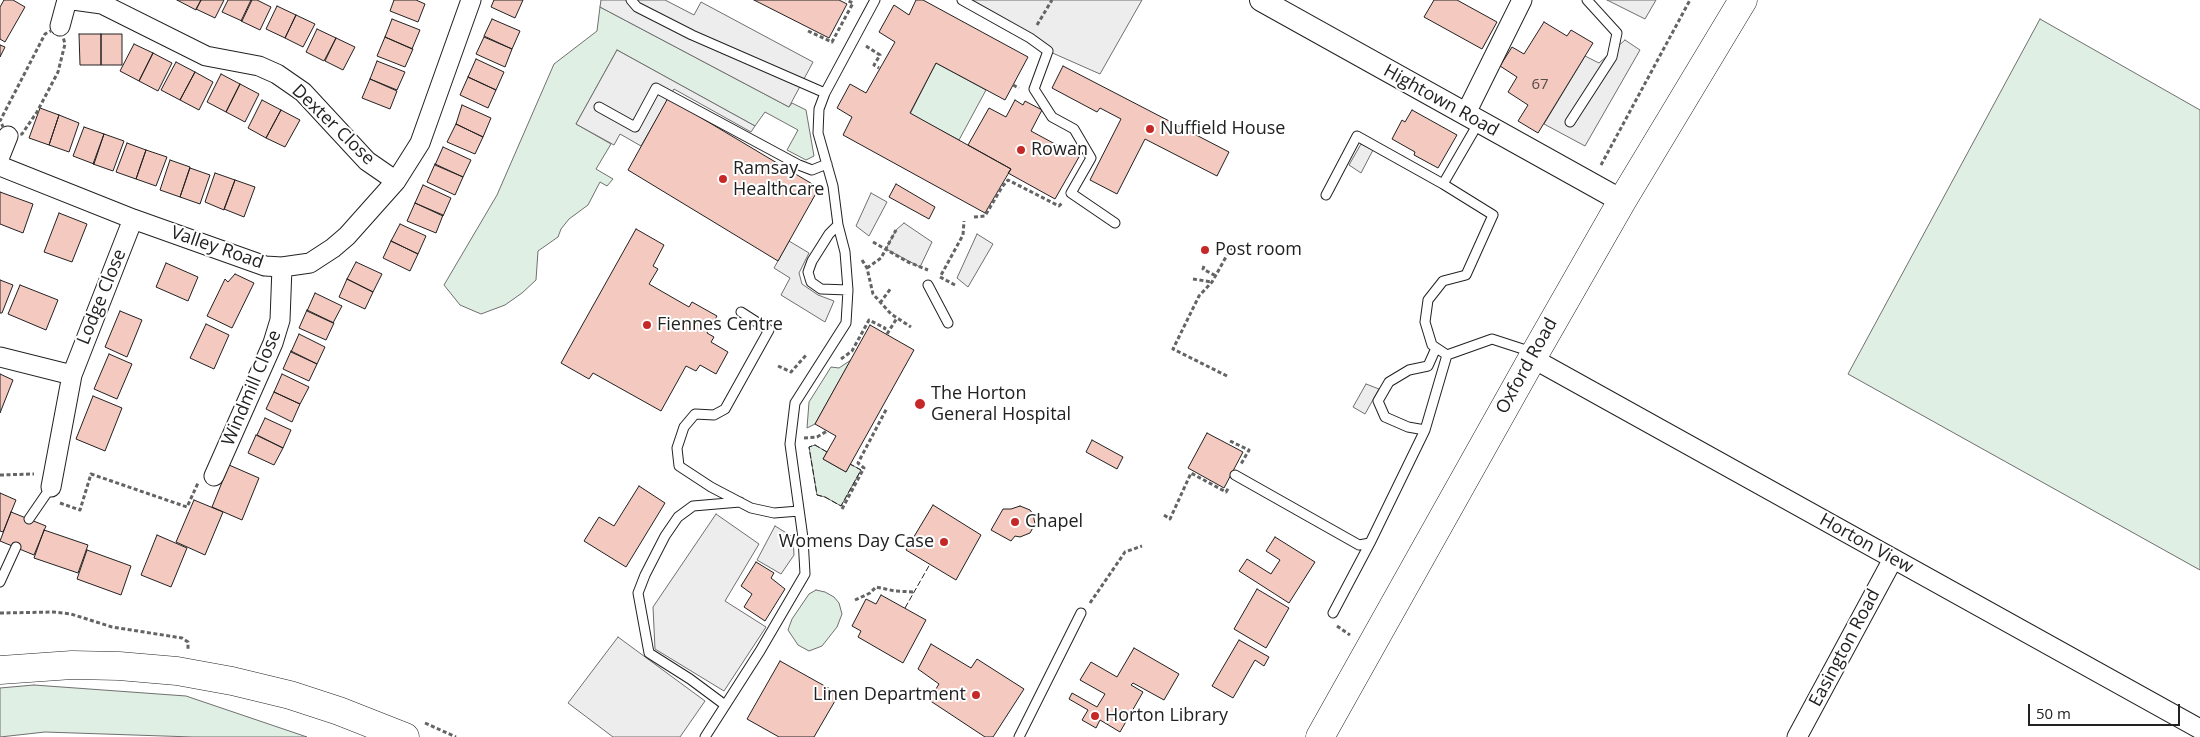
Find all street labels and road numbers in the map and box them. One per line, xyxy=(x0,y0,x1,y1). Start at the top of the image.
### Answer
street label: Hightown Road xyxy=(1380,60,1502,142)
street label: Dexter Close xyxy=(287,80,379,170)
street label: Valley Road xyxy=(168,222,266,274)
street label: Lodge Close xyxy=(73,246,131,348)
street label: Oxford Road xyxy=(1492,314,1562,418)
street label: Windmill Close xyxy=(218,327,286,449)
street label: Horton View xyxy=(1815,509,1917,579)
street label: Easington Road xyxy=(1805,586,1885,710)

